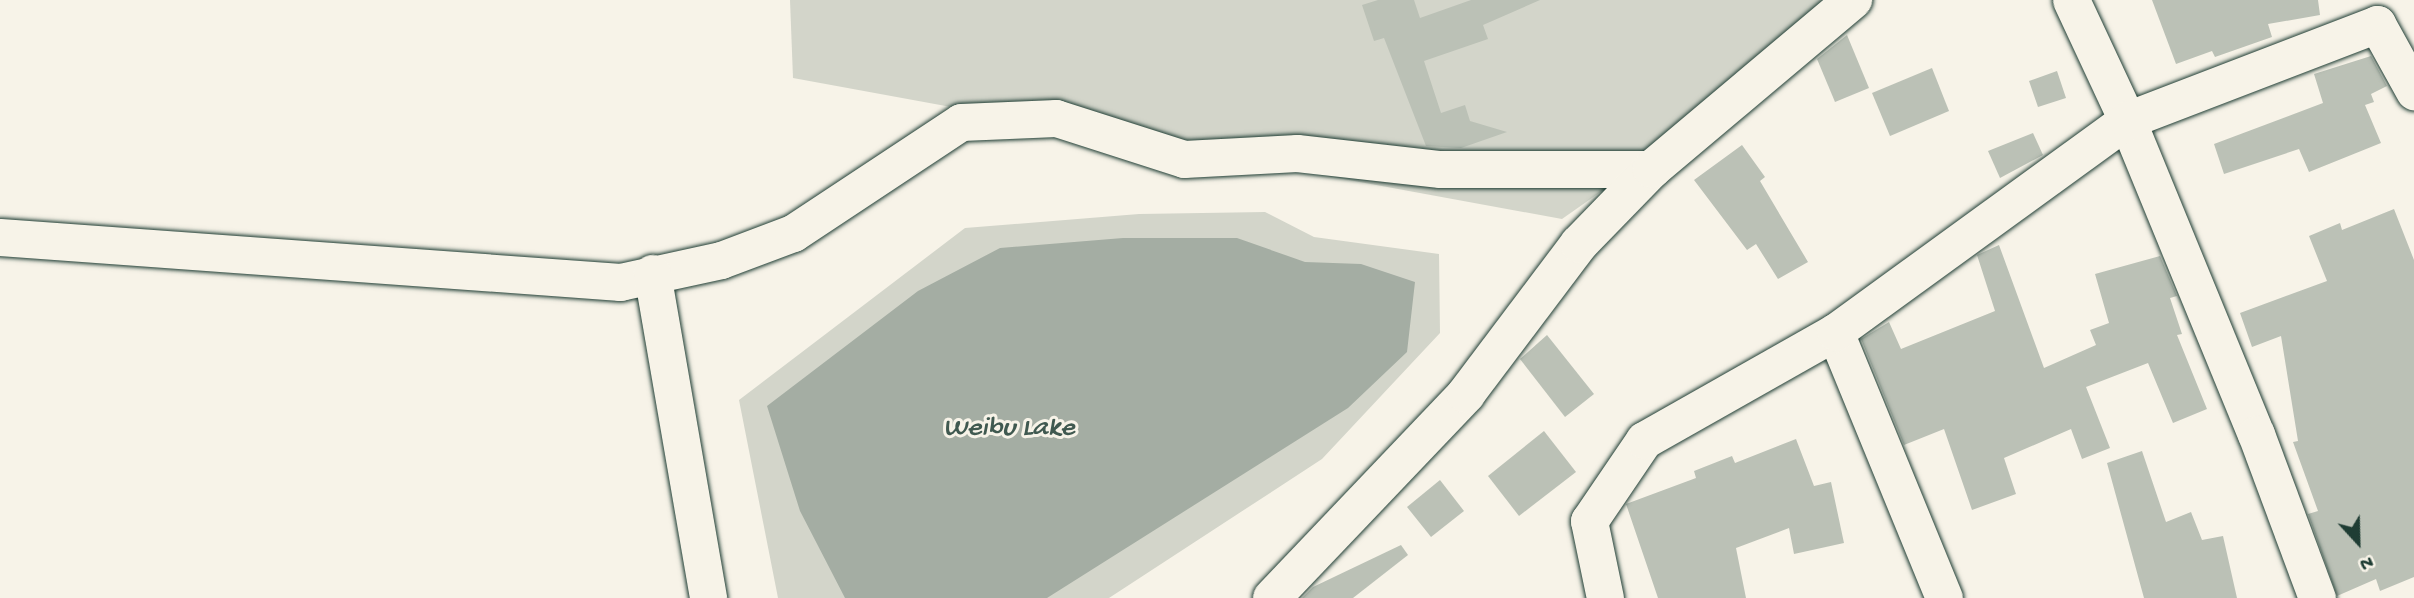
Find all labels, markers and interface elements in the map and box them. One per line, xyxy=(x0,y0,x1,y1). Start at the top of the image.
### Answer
water label: Weibu Lake xyxy=(943,412,1075,446)
north arrow xyxy=(2323,507,2393,577)
text: N xyxy=(2356,549,2376,575)

